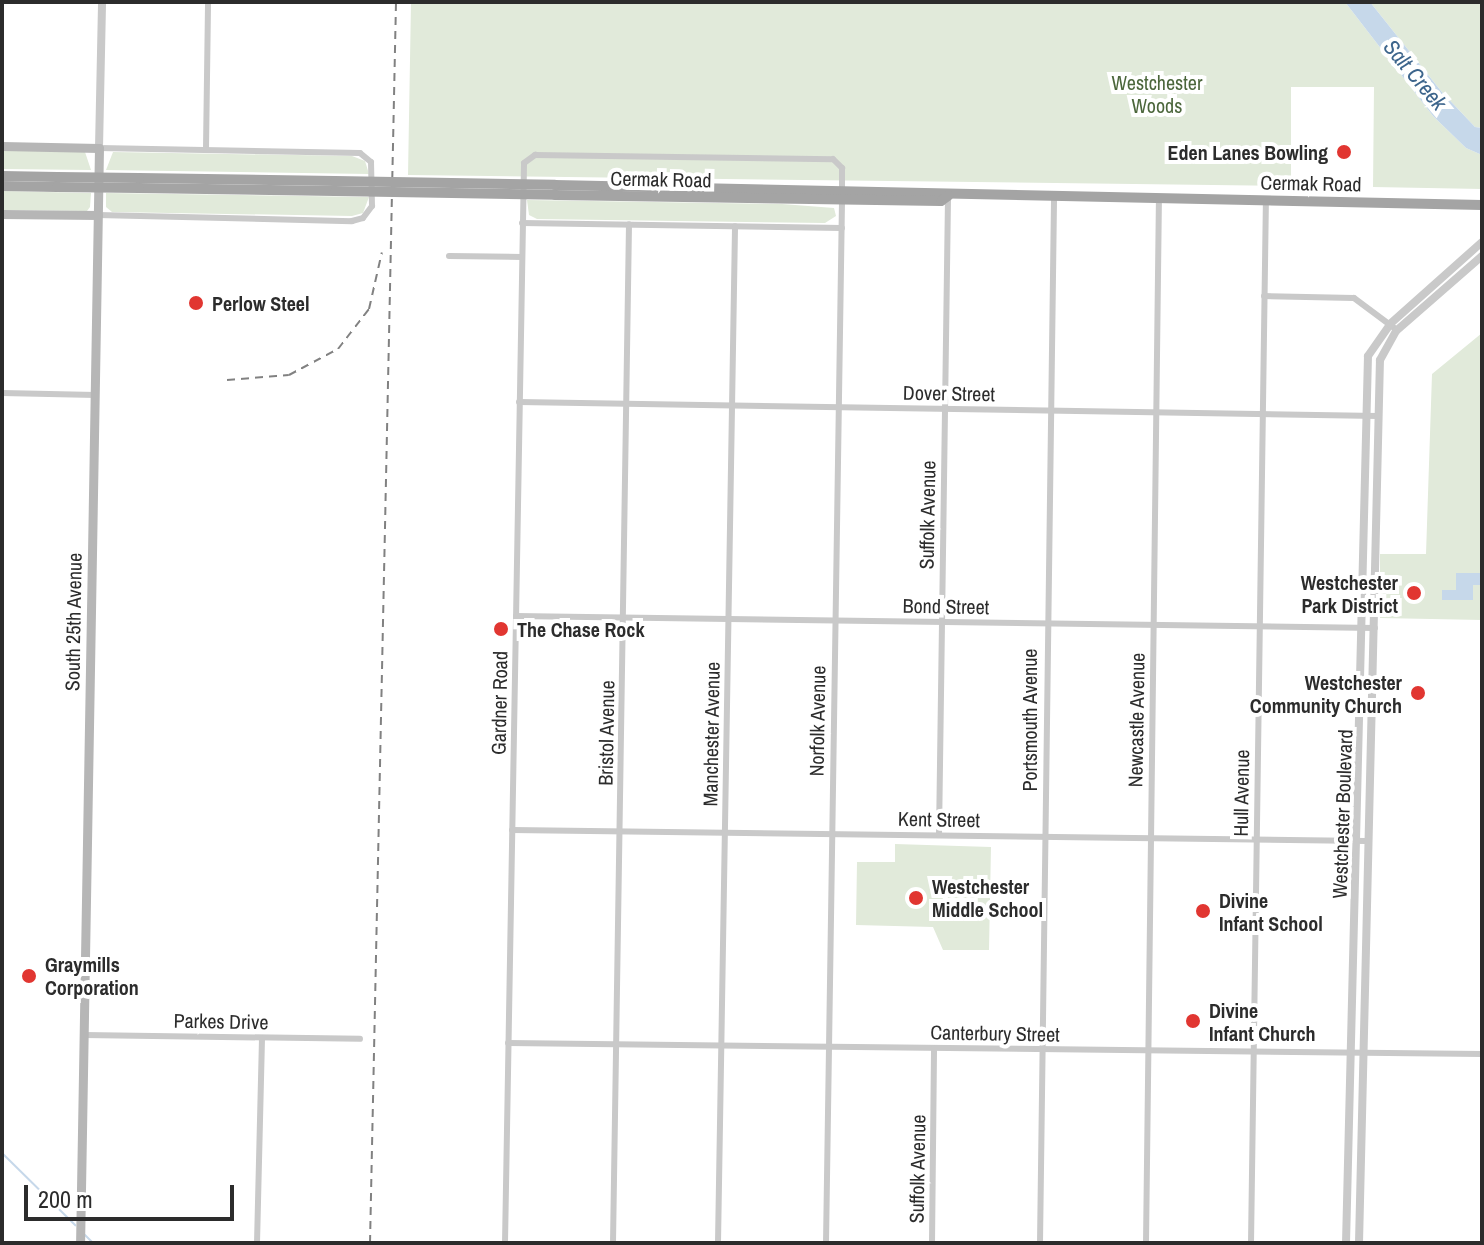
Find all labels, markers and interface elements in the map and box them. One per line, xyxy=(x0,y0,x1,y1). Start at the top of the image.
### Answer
water label: Salt Creek xyxy=(1378,34,1452,116)
park label: Westchester Woods xyxy=(1112,70,1202,117)
place label: Eden Lanes Bowling xyxy=(1168,140,1328,164)
marker: Eden Lanes Bowling xyxy=(1335,143,1353,161)
street label: Cermak Road xyxy=(610,166,712,192)
street label: Cermak Road xyxy=(1260,170,1362,196)
place label: Perlow Steel xyxy=(212,291,310,315)
marker: Perlow Steel xyxy=(187,294,205,312)
street label: Dover Street xyxy=(903,380,995,406)
street label: Suffolk Avenue xyxy=(914,460,940,570)
street label: South 25th Avenue xyxy=(60,552,86,692)
place label: Westchester Park District xyxy=(1301,570,1398,617)
marker: Westchester Park District xyxy=(1405,584,1423,602)
street label: Bond Street xyxy=(902,593,990,619)
place label: The Chase Rock xyxy=(517,617,645,641)
marker: The Chase Rock xyxy=(492,620,510,638)
street label: Portsmouth Avenue xyxy=(1017,648,1041,792)
street label: Gardner Road xyxy=(486,651,512,755)
street label: Newcastle Avenue xyxy=(1123,652,1149,788)
street label: Manchester Avenue xyxy=(698,661,724,807)
street label: Norfolk Avenue xyxy=(804,665,830,777)
place label: Westchester Community Church xyxy=(1250,670,1402,717)
street label: Bristol Avenue xyxy=(593,680,619,786)
marker: Westchester Community Church xyxy=(1409,684,1427,702)
street label: Westchester Boulevard xyxy=(1327,729,1357,899)
street label: Hull Avenue xyxy=(1228,749,1254,837)
street label: Kent Street xyxy=(898,806,980,832)
place label: Westchester Middle School xyxy=(932,874,1043,921)
place label: Divine Infant School xyxy=(1219,888,1323,935)
marker: Westchester Middle School xyxy=(907,889,925,907)
marker: Divine Infant School xyxy=(1194,902,1212,920)
place label: Graymills Corporation xyxy=(45,952,139,999)
marker: Graymills Corporation xyxy=(20,967,38,985)
place label: Divine Infant Church xyxy=(1209,998,1316,1045)
street label: Parkes Drive xyxy=(173,1008,269,1034)
marker: Divine Infant Church xyxy=(1184,1012,1202,1030)
street label: Canterbury Street xyxy=(930,1020,1060,1046)
street label: Suffolk Avenue xyxy=(904,1114,930,1224)
scale bar xyxy=(28,1169,238,1219)
text: 200 m xyxy=(38,1183,93,1215)

